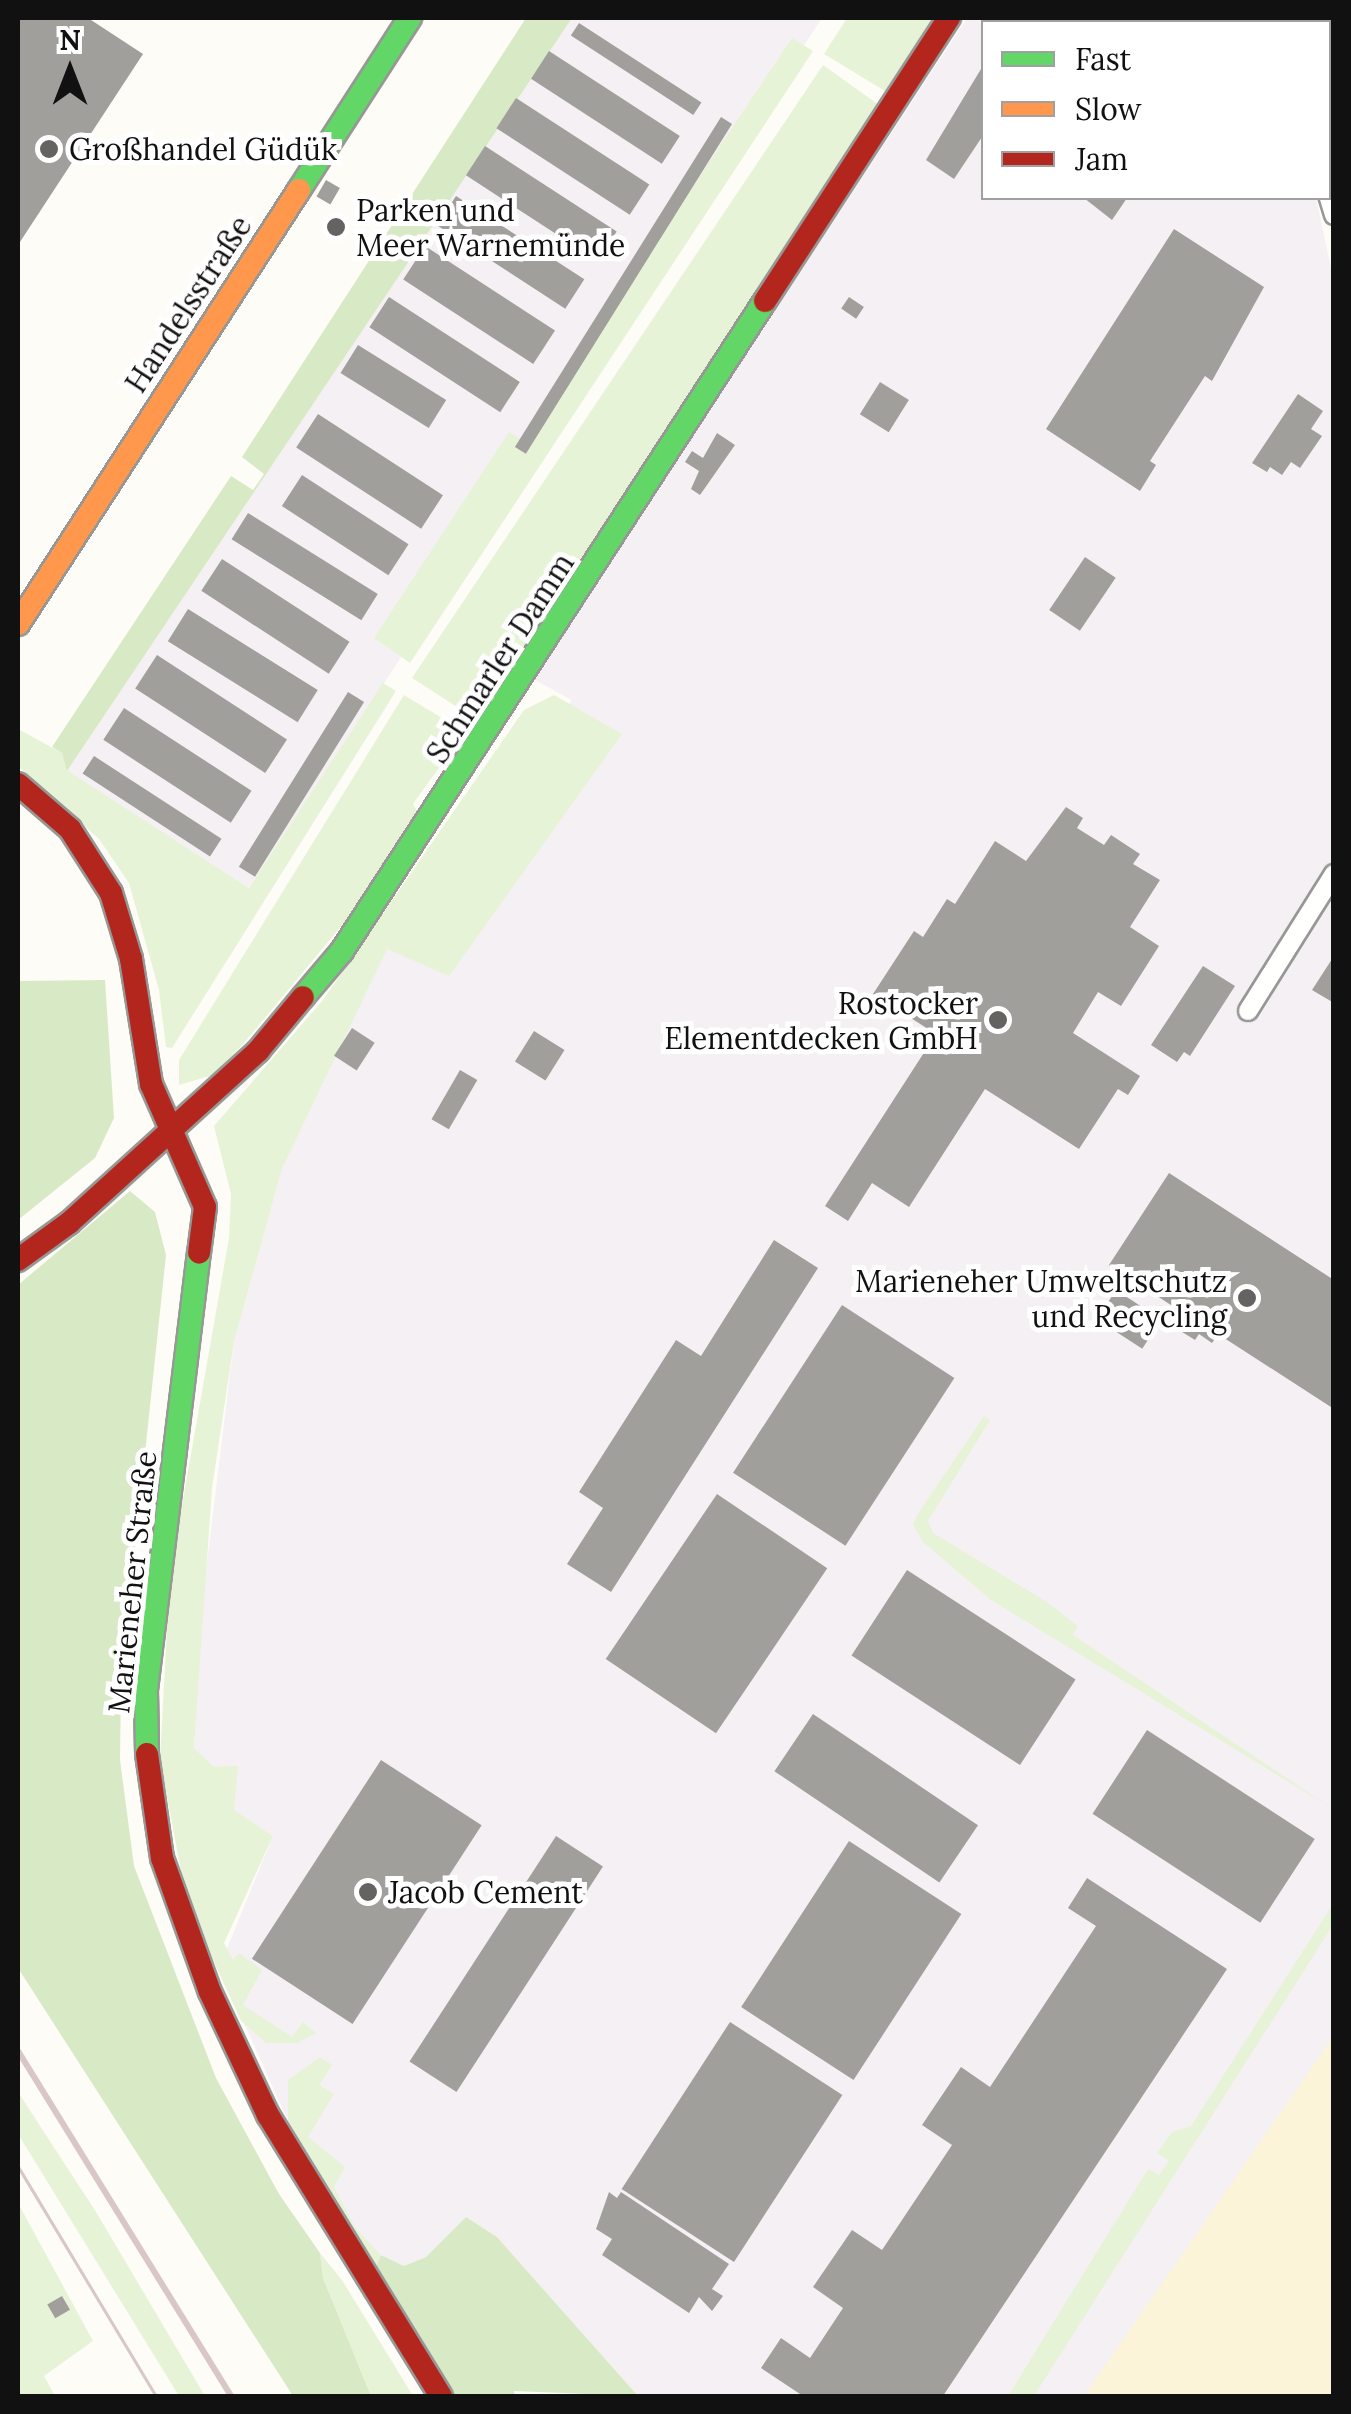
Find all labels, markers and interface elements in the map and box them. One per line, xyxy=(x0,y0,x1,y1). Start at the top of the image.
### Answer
north arrow xyxy=(20,20,120,120)
legend xyxy=(981,20,1331,200)
text: N xyxy=(59,22,81,58)
text: Fast xyxy=(1075,40,1131,78)
text: Slow xyxy=(1075,90,1141,128)
place label: Großhandel Güdük xyxy=(69,131,337,167)
marker: Großhandel Güdük xyxy=(38,138,60,160)
text: Jam xyxy=(1075,140,1128,178)
place label: Parken und Meer Warnemünde xyxy=(356,192,625,262)
street label: Handelsstraße xyxy=(117,209,259,399)
marker: Parken und Meer Warnemünde xyxy=(325,216,347,238)
street label: Schmarler Damm xyxy=(419,546,581,770)
place label: Rostocker Elementdecken GmbH xyxy=(664,985,978,1056)
marker: Rostocker Elementdecken GmbH xyxy=(987,1009,1009,1031)
place label: Marieneher Umweltschutz und Recycling xyxy=(855,1263,1227,1334)
marker: Marieneher Umweltschutz und Recycling xyxy=(1236,1287,1258,1309)
street label: Marieneher Straße xyxy=(100,1449,164,1715)
place label: Jacob Cement xyxy=(388,1874,583,1910)
marker: Jacob Cement xyxy=(357,1881,379,1903)

